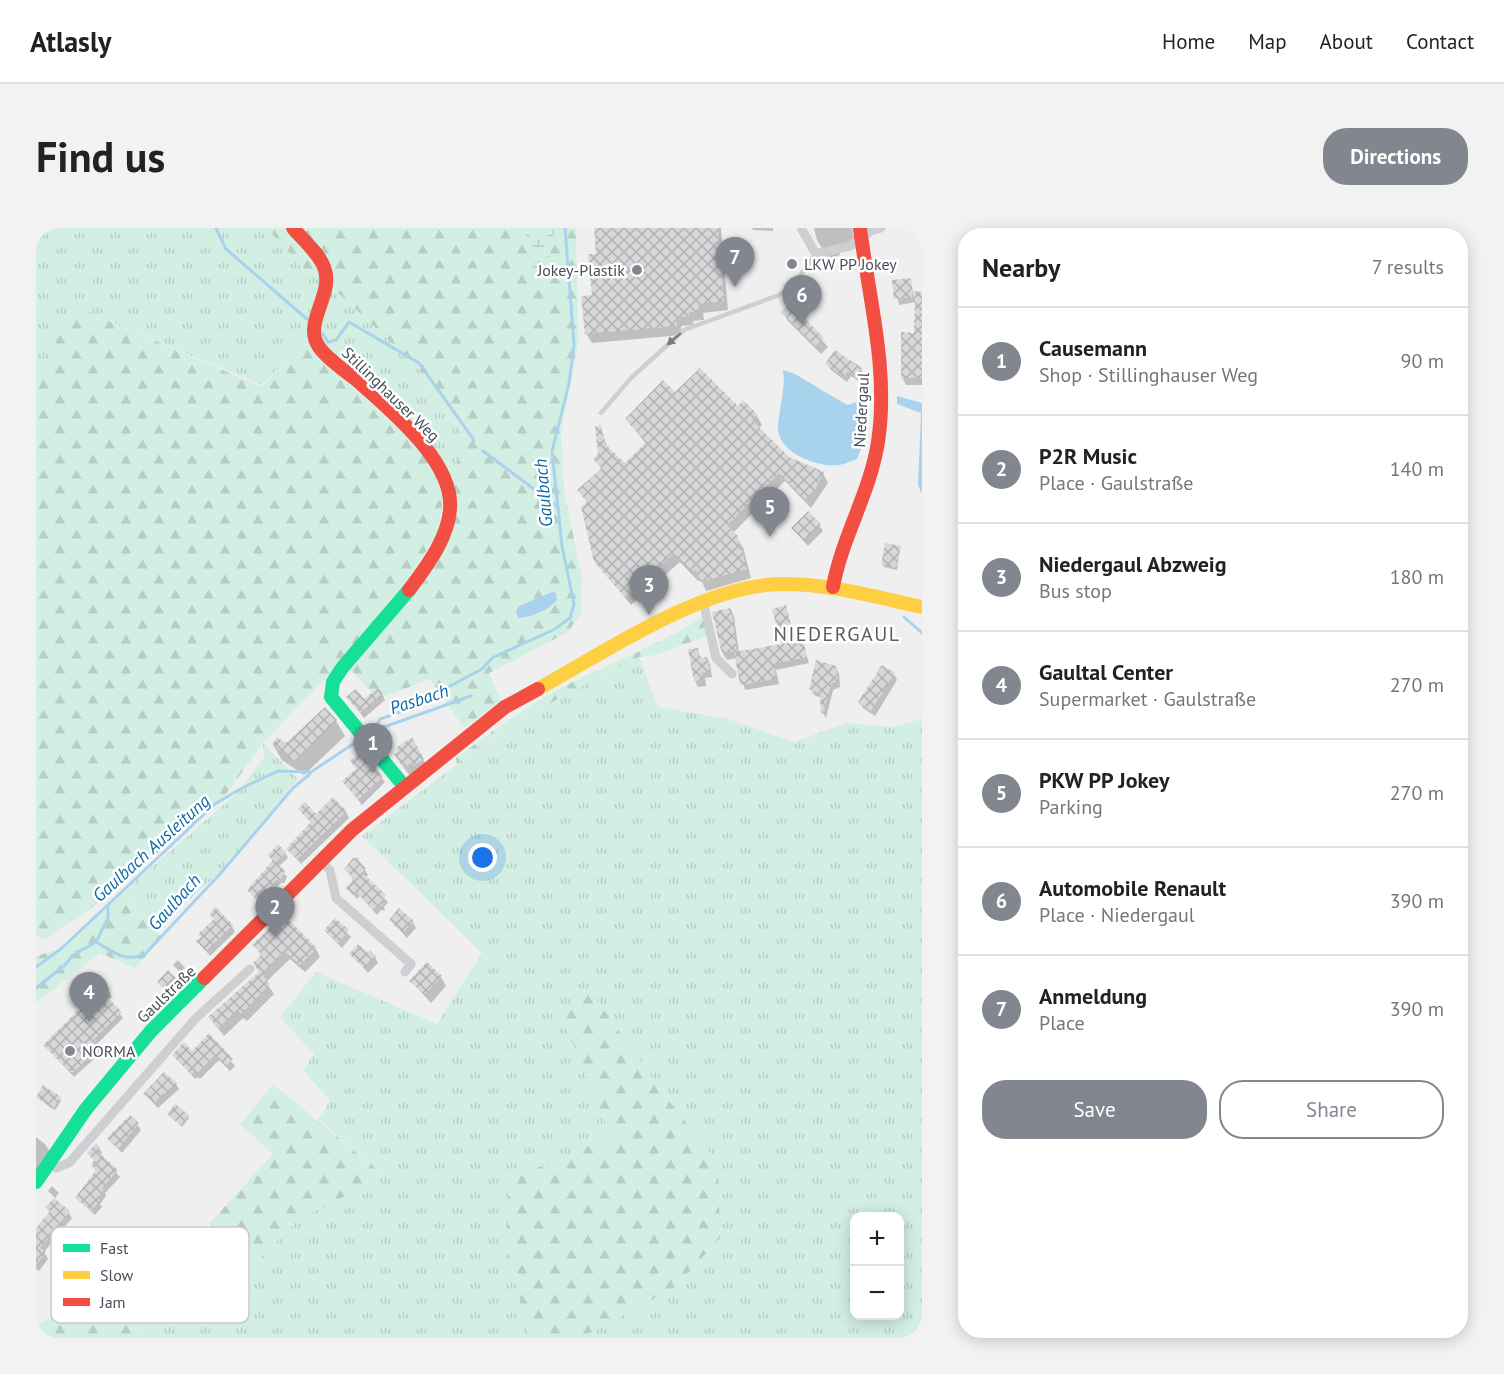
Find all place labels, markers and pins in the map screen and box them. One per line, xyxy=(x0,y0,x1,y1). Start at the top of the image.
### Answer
pin: 7 xyxy=(716,238,754,287)
place label: LKW PP Jokey xyxy=(804,254,897,274)
marker: LKW PP Jokey xyxy=(785,257,799,271)
place label: Jokey-Plastik xyxy=(537,260,625,280)
marker: Jokey-Plastik xyxy=(630,263,644,277)
pin: 6 xyxy=(782,276,822,325)
pin: 5 xyxy=(750,488,790,537)
pin: 3 xyxy=(630,566,668,615)
pin: 1 xyxy=(354,724,392,773)
pin: 2 xyxy=(256,888,294,937)
pin: 4 xyxy=(70,972,108,1022)
place label: NORMA xyxy=(82,1041,136,1061)
marker: NORMA xyxy=(63,1044,77,1058)

